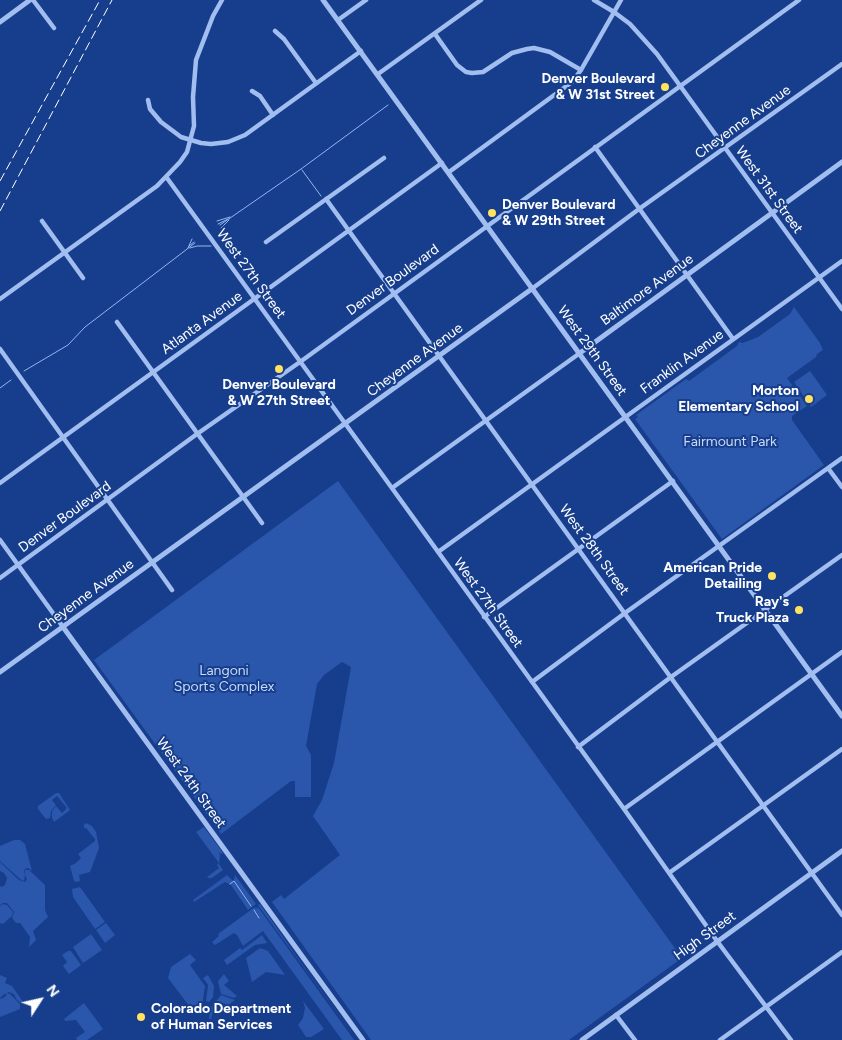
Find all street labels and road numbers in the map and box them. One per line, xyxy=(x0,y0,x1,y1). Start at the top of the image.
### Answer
street label: Cheyenne Avenue xyxy=(692,82,794,162)
street label: West 31st Street xyxy=(732,143,806,237)
street label: West 27th Street xyxy=(213,226,289,322)
street label: Denver Boulevard xyxy=(344,241,442,319)
street label: Baltimore Avenue xyxy=(597,251,697,329)
street label: Atlanta Avenue xyxy=(158,288,246,358)
street label: West 29th Street xyxy=(554,303,630,399)
street label: Cheyenne Avenue xyxy=(364,320,466,400)
street label: Franklin Avenue xyxy=(637,326,727,398)
street label: Denver Boulevard xyxy=(16,478,114,556)
street label: West 28th Street xyxy=(555,501,633,599)
street label: West 27th Street xyxy=(450,555,526,651)
street label: Cheyenne Avenue xyxy=(35,556,137,636)
street label: West 24th Street xyxy=(152,734,230,832)
street label: High Street xyxy=(671,908,739,964)

